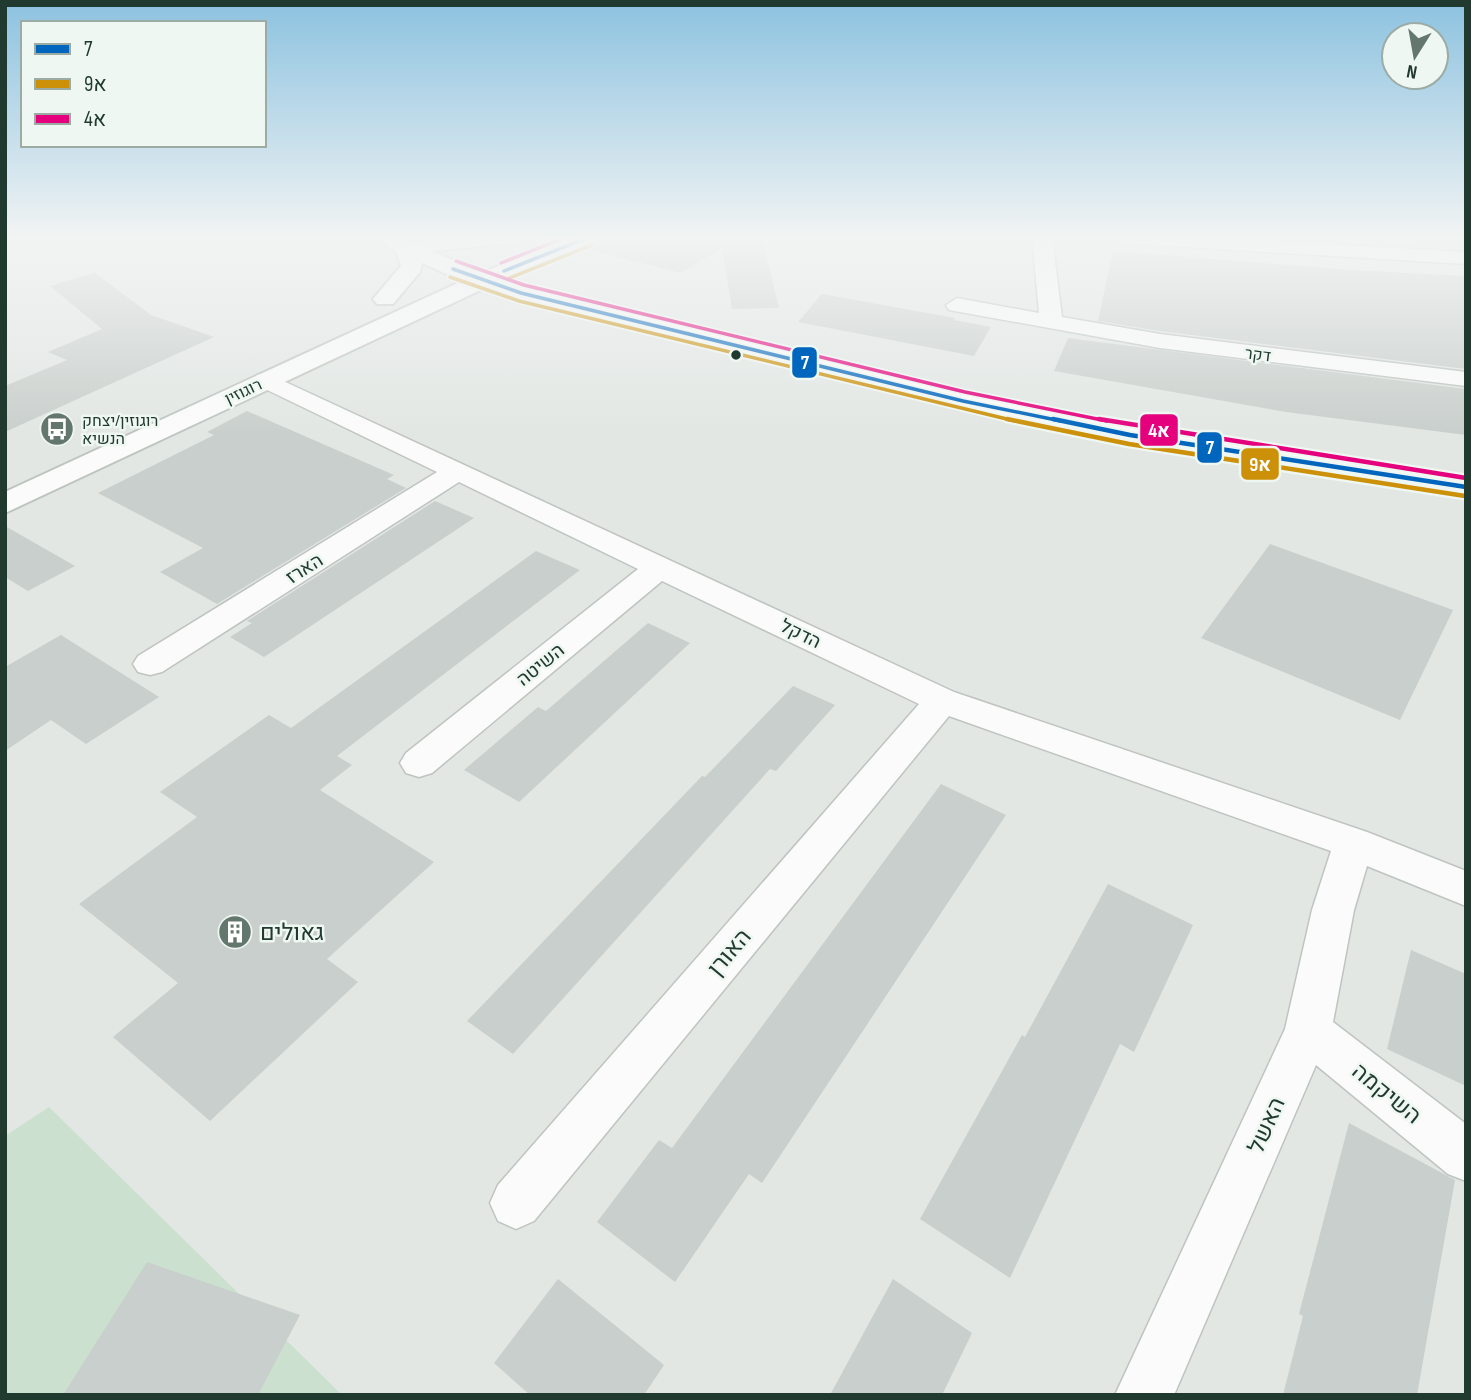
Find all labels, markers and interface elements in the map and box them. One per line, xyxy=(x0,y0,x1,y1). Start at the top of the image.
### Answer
legend xyxy=(21,21,266,147)
north arrow xyxy=(1380,21,1450,91)
text: 7 xyxy=(84,37,93,62)
text: N xyxy=(1405,59,1419,83)
text: 9א xyxy=(84,72,107,97)
text: 4א xyxy=(84,107,106,132)
street label: דקר xyxy=(1244,344,1272,367)
line badge: 7 xyxy=(791,346,818,379)
unlabelled marker xyxy=(729,348,743,362)
text: 7 xyxy=(801,352,810,375)
street label: רוגוזין xyxy=(222,376,265,409)
bus stop icon: רוגוזין/יצחק הנשיא xyxy=(38,410,76,448)
place label: רוגוזין/יצחק הנשיא xyxy=(82,412,158,449)
line badge: 4א xyxy=(1139,413,1179,447)
text: 4א xyxy=(1148,420,1170,443)
line badge: 7 xyxy=(1196,431,1223,464)
text: 7 xyxy=(1206,437,1215,460)
line badge: 9א xyxy=(1240,447,1280,481)
text: 9א xyxy=(1249,454,1271,477)
street label: הארז xyxy=(282,549,328,589)
street label: הדקל xyxy=(776,615,825,654)
street label: השיטה xyxy=(512,639,570,691)
building icon: גאולים xyxy=(216,913,254,951)
place label: גאולים xyxy=(260,919,324,947)
street label: האורן xyxy=(702,923,758,982)
street label: השיקמה xyxy=(1346,1057,1427,1130)
street label: האשל xyxy=(1242,1093,1292,1158)

